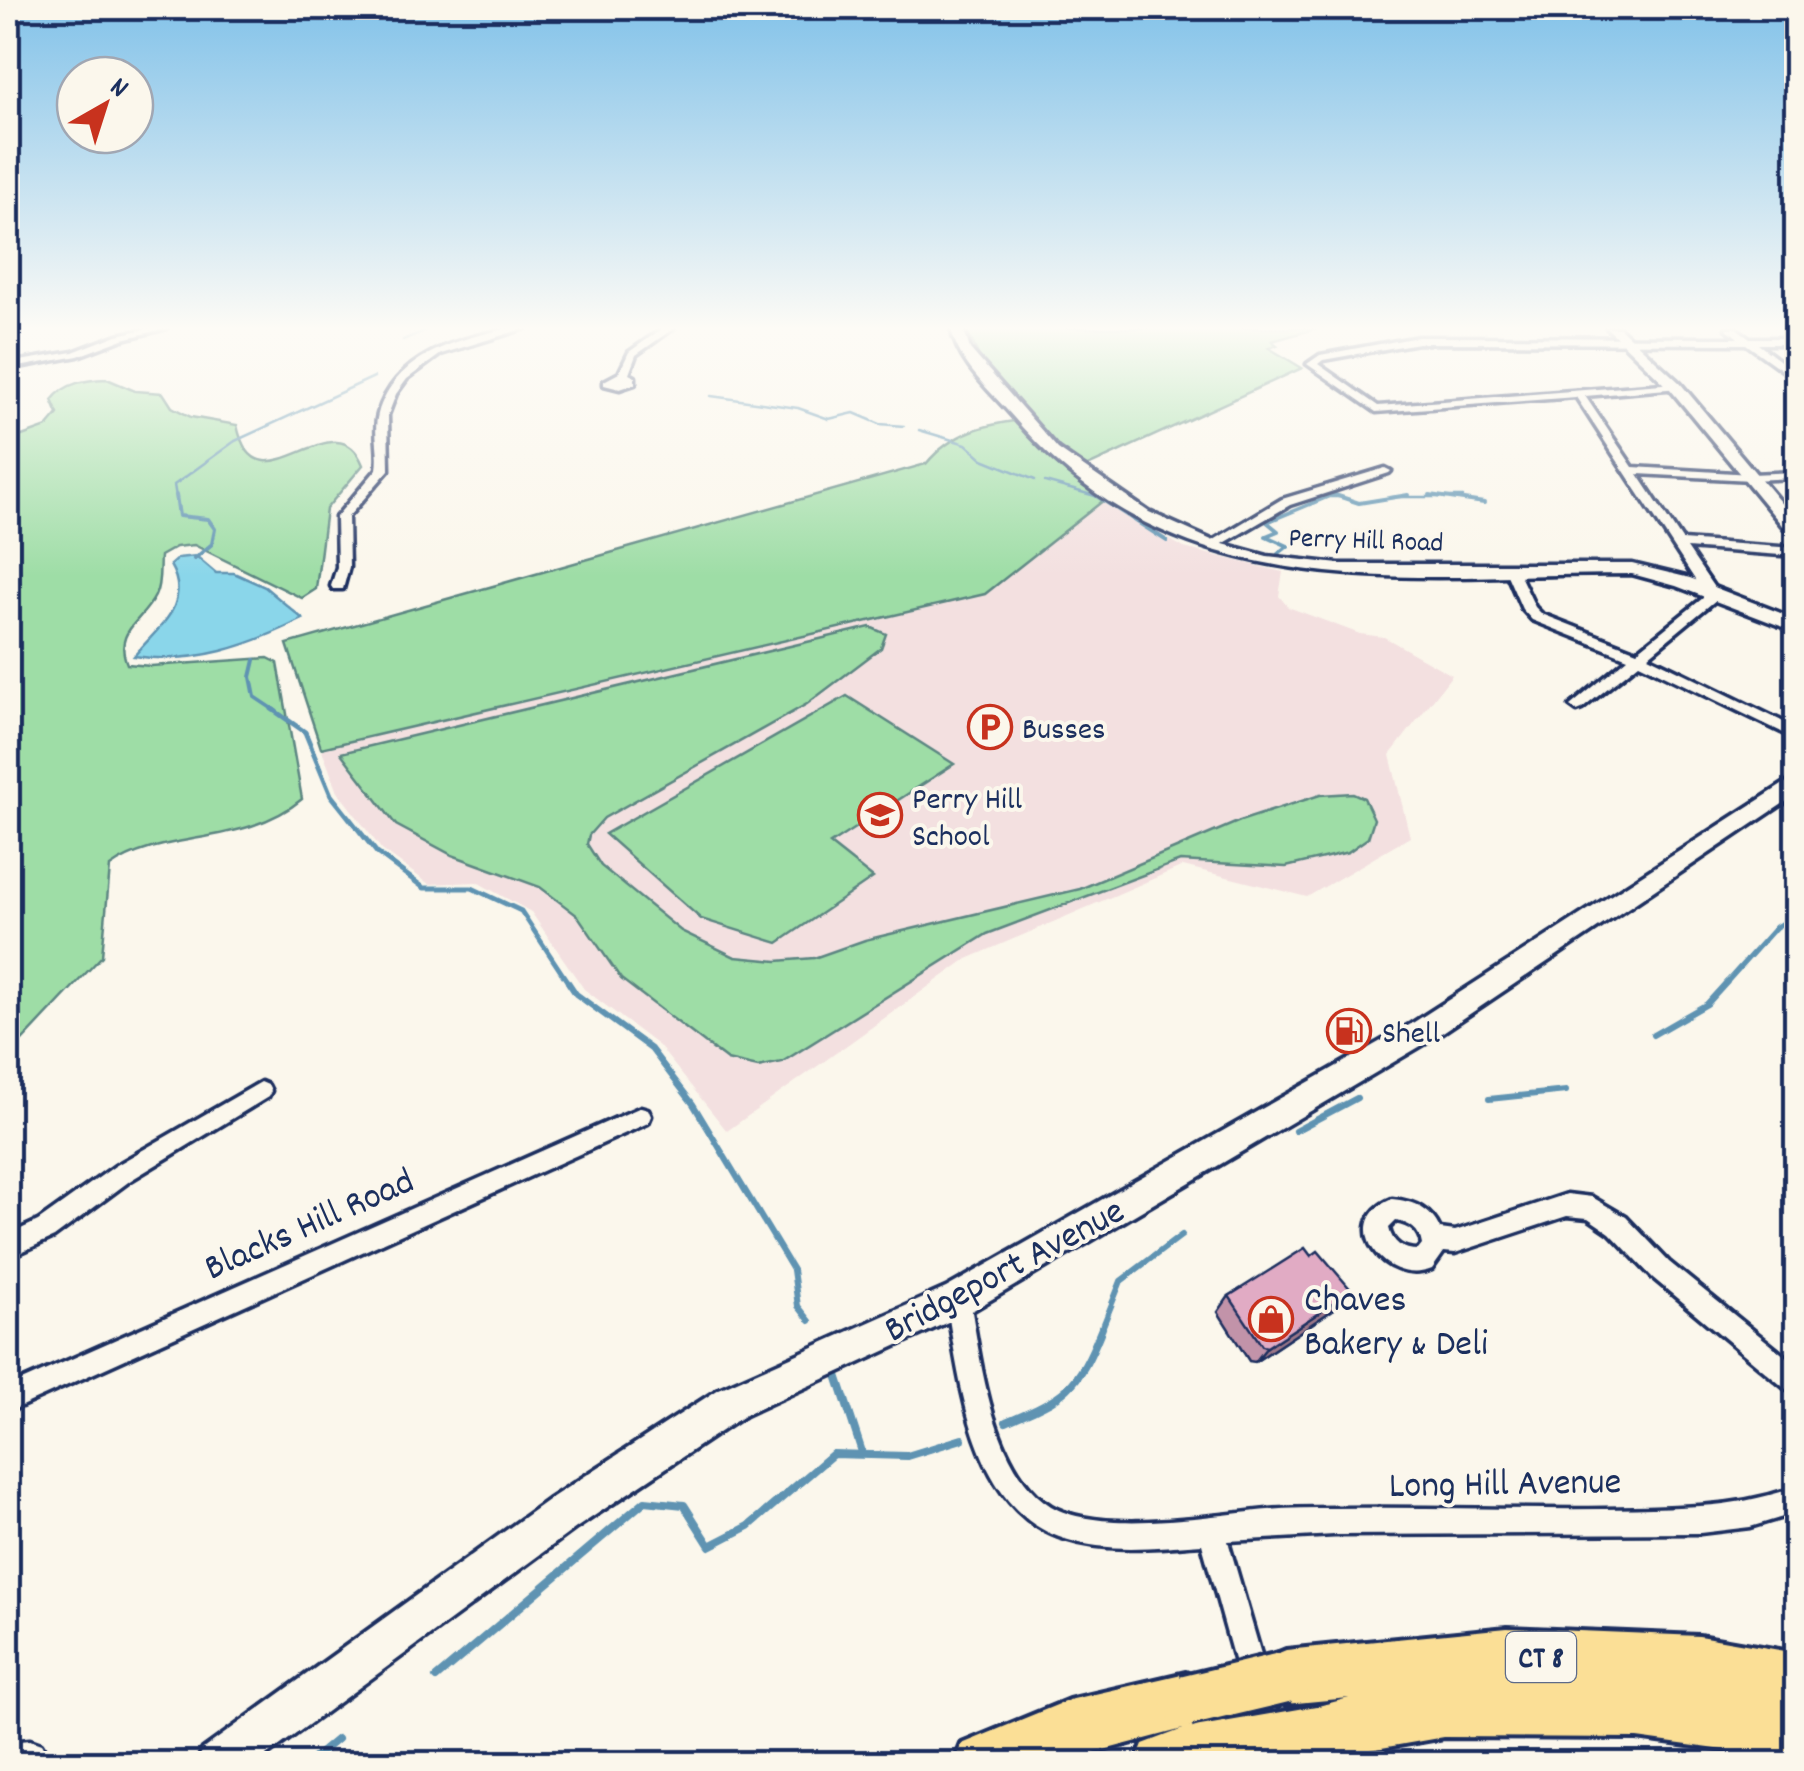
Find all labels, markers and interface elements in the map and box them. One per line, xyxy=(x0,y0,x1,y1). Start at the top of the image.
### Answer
north arrow xyxy=(55,55,155,155)
text: N xyxy=(100,70,136,109)
street label: Perry Hill Road xyxy=(1288,520,1444,566)
parking icon: Busses xyxy=(967,704,1013,750)
place label: Busses xyxy=(1022,709,1105,755)
place label: Perry Hill School xyxy=(912,779,1022,862)
school or university icon: Perry Hill School xyxy=(857,792,903,838)
fuel station icon: Shell xyxy=(1326,1008,1372,1054)
place label: Shell xyxy=(1382,1013,1440,1059)
street label: Blacks Hill Road xyxy=(196,1156,424,1298)
street label: Bridgeport Avenue xyxy=(875,1186,1136,1359)
place label: Chaves Bakery & Deli xyxy=(1304,1275,1488,1374)
shop icon: Chaves Bakery & Deli xyxy=(1248,1296,1294,1342)
street label: Long Hill Avenue xyxy=(1388,1457,1622,1516)
road number: CT 8 xyxy=(1506,1632,1576,1682)

